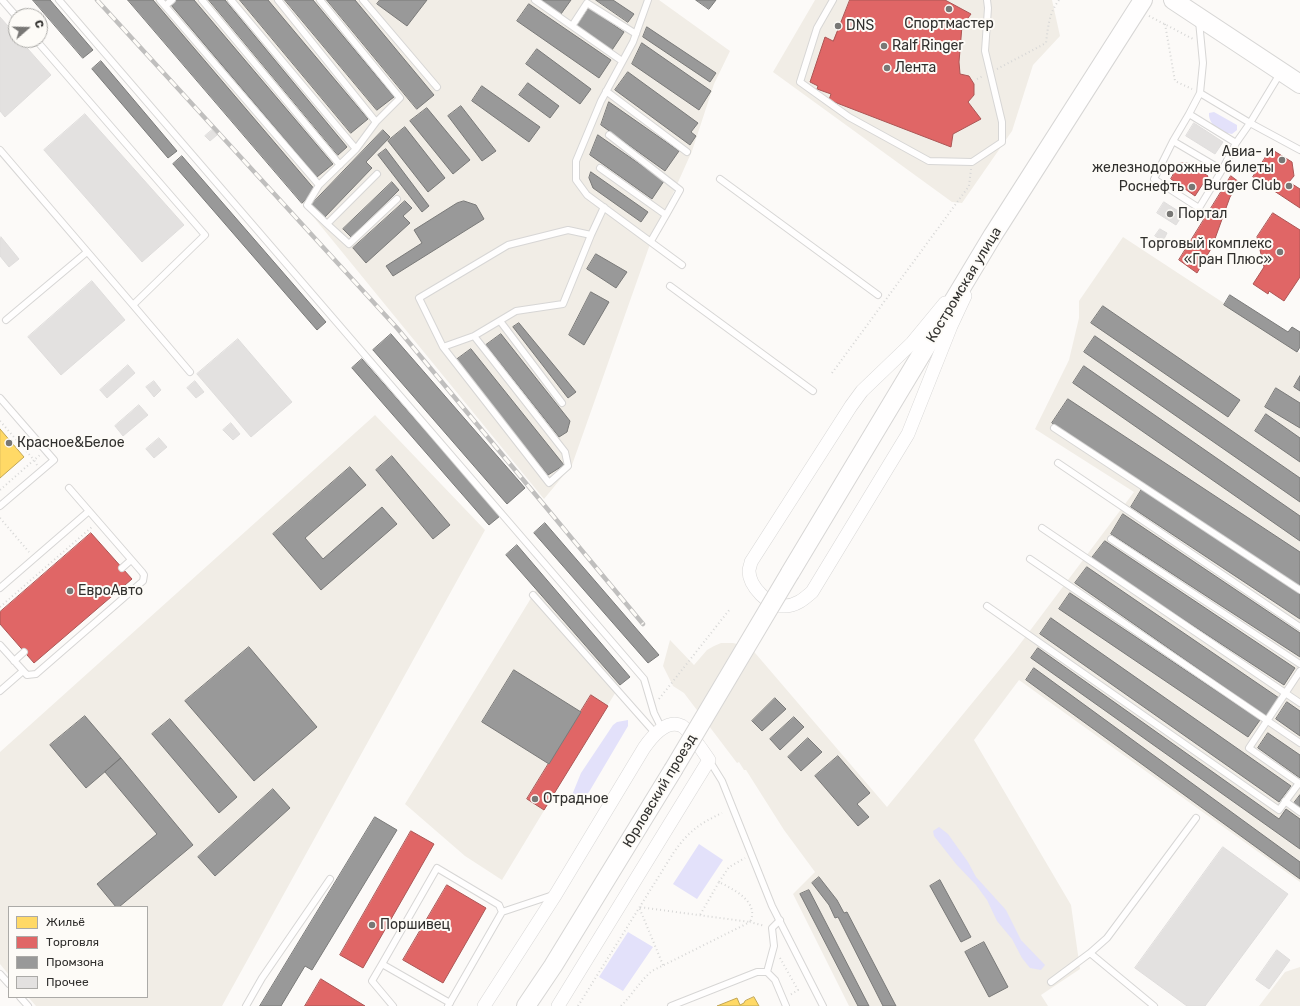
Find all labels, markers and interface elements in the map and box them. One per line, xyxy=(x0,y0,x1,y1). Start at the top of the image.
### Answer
marker: Спортмастер xyxy=(944,4,954,14)
north arrow xyxy=(8,8,48,48)
place label: Спортмастер xyxy=(904,16,994,32)
text: С xyxy=(31,18,46,30)
place label: DNS xyxy=(846,18,874,34)
marker: DNS xyxy=(833,21,843,31)
place label: Ralf Ringer xyxy=(892,38,964,54)
marker: Ralf Ringer xyxy=(879,41,889,51)
place label: Лента xyxy=(895,60,936,76)
marker: Лента xyxy=(882,63,892,73)
place label: Авиа- и железнодорожные билеты xyxy=(1092,144,1274,176)
marker: Авиа- и железнодорожные билеты xyxy=(1277,155,1287,165)
place label: Burger Club xyxy=(1204,178,1281,194)
place label: Роснефть xyxy=(1119,179,1184,195)
marker: Burger Club xyxy=(1284,181,1294,191)
marker: Роснефть xyxy=(1187,182,1197,192)
place label: Портал xyxy=(1178,206,1227,222)
marker: Портал xyxy=(1165,209,1175,219)
street label: Костромская улица xyxy=(923,224,1005,346)
place label: Торговый комплекс «Гран Плюс» xyxy=(1140,236,1272,268)
marker: Торговый комплекс «Гран Плюс» xyxy=(1275,247,1285,257)
place label: Красное&Белое xyxy=(17,435,125,451)
marker: Красное&Белое xyxy=(4,438,14,448)
place label: ЕвроАвто xyxy=(78,583,143,599)
marker: ЕвроАвто xyxy=(65,586,75,596)
street label: Юрловский проезд xyxy=(619,731,701,851)
place label: Отрадное xyxy=(543,791,609,807)
marker: Отрадное xyxy=(530,794,540,804)
legend xyxy=(8,906,148,998)
text: Жильё xyxy=(46,915,85,929)
place label: Поршивец xyxy=(380,917,450,933)
marker: Поршивец xyxy=(367,920,377,930)
text: Торговля xyxy=(46,935,99,949)
text: Промзона xyxy=(46,955,104,969)
text: Прочее xyxy=(46,975,89,989)

